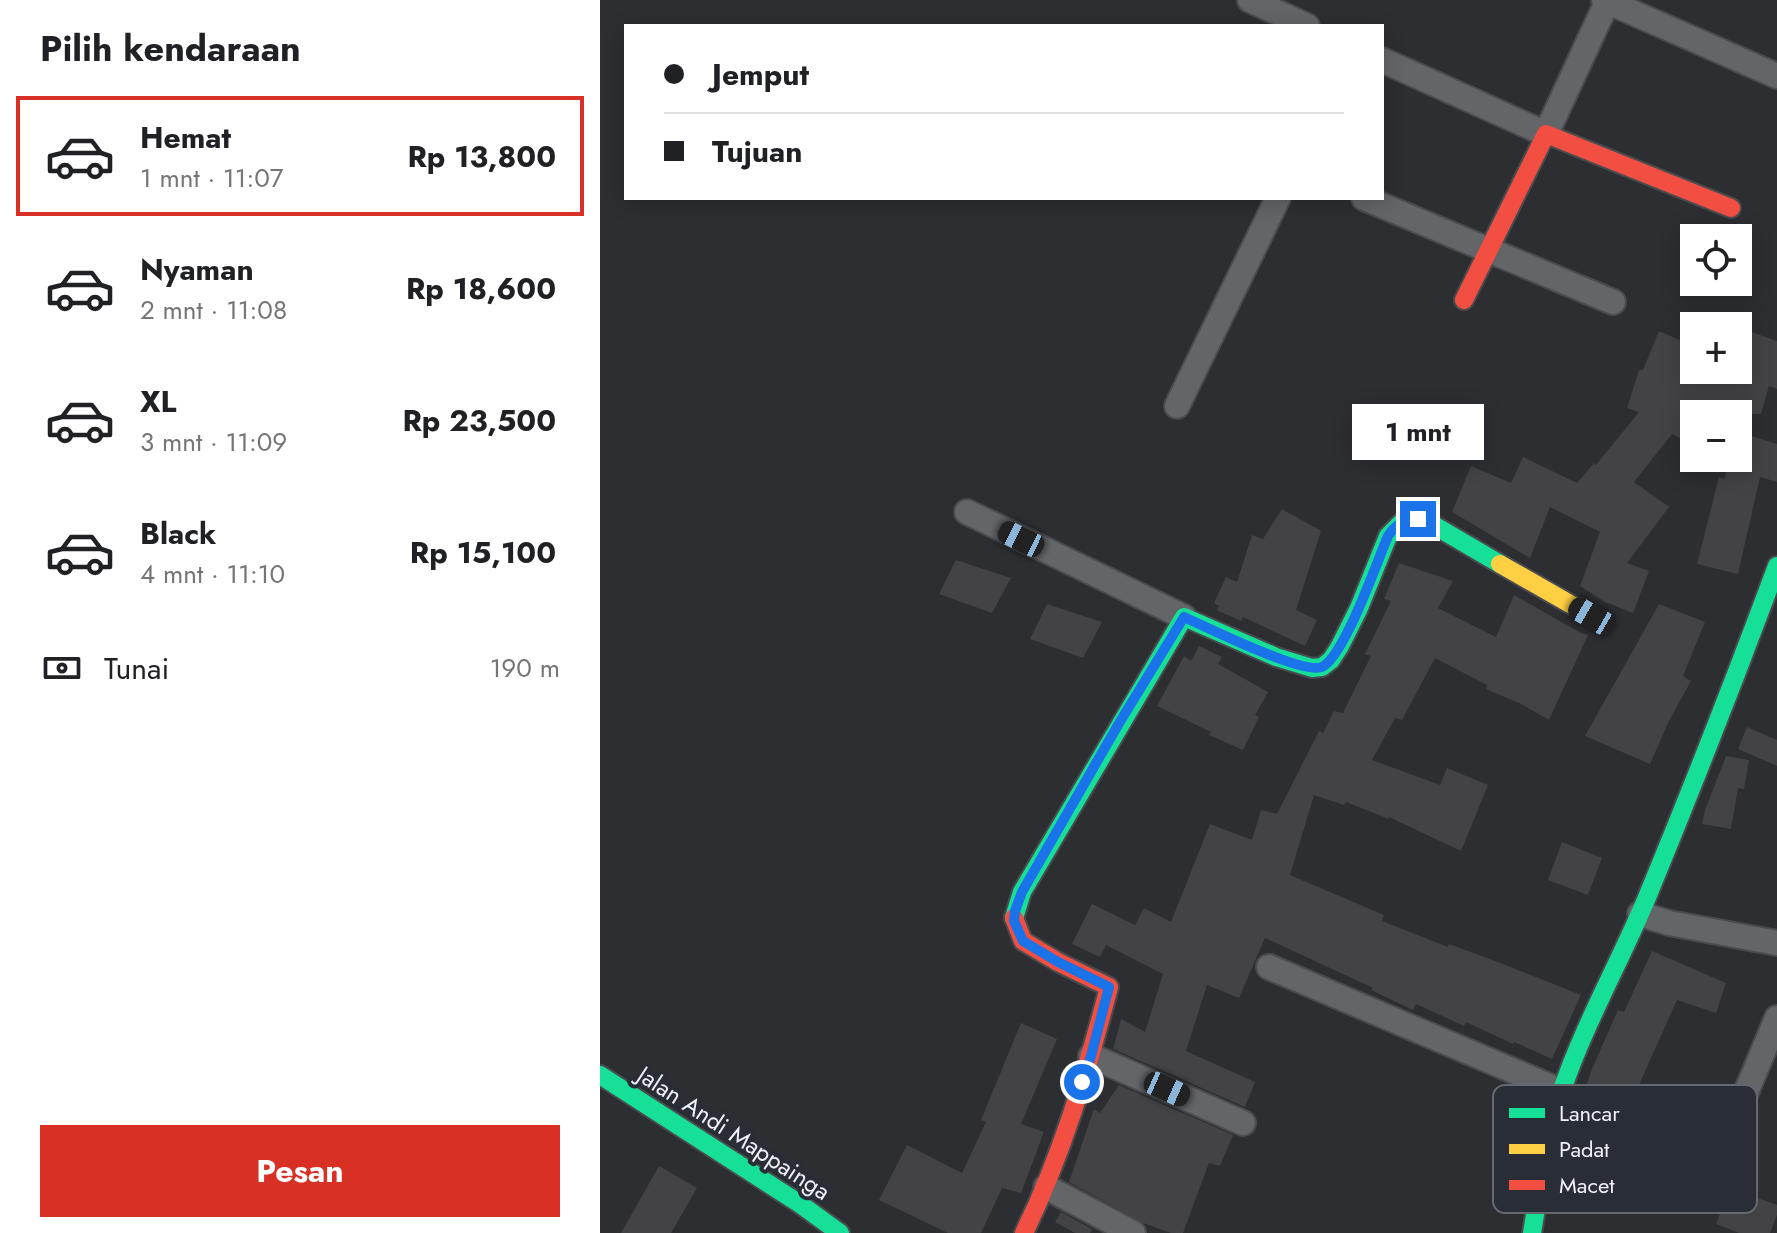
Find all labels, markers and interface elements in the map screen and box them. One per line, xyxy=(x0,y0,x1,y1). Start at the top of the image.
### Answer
text: Pilih kendaraan xyxy=(40,22,301,74)
text: Jemput xyxy=(712,53,809,96)
text: Hemat xyxy=(140,116,231,159)
icon: car xyxy=(44,120,116,192)
text: Tujuan xyxy=(712,130,803,173)
text: Rp 13,800 xyxy=(407,135,556,178)
text: 1 mnt · 11:07 xyxy=(140,159,284,197)
map controls xyxy=(1680,224,1752,472)
button: locate xyxy=(1680,224,1752,296)
text: Nyaman xyxy=(140,248,254,291)
icon: car xyxy=(44,252,116,324)
text: Rp 18,600 xyxy=(406,267,556,310)
text: 2 mnt · 11:08 xyxy=(140,291,287,329)
button: + xyxy=(1680,312,1752,384)
text: XL xyxy=(140,380,176,423)
icon: car xyxy=(44,384,116,456)
text: Rp 23,500 xyxy=(402,399,556,442)
button: − xyxy=(1680,400,1752,472)
callout: 1 mnt xyxy=(1352,403,1484,459)
text: 1 mnt xyxy=(1385,413,1451,451)
text: 3 mnt · 11:09 xyxy=(140,423,287,461)
route end xyxy=(1400,501,1436,537)
text: Black xyxy=(140,512,216,555)
icon: car xyxy=(44,516,116,588)
car xyxy=(994,518,1048,560)
text: Rp 15,100 xyxy=(410,531,556,574)
text: 4 mnt · 11:10 xyxy=(140,555,285,593)
car xyxy=(1564,594,1618,638)
icon: cash xyxy=(40,646,84,690)
text: Tunai xyxy=(104,647,169,690)
text: 190 m xyxy=(490,649,560,687)
street label: Jalan Andi Mappainga xyxy=(628,1056,837,1209)
route start xyxy=(1064,1064,1100,1100)
car xyxy=(1140,1068,1194,1110)
legend xyxy=(1493,1085,1757,1213)
text: Lancar xyxy=(1559,1097,1620,1129)
button: Pesan xyxy=(40,1125,560,1217)
text: Padat xyxy=(1559,1133,1610,1165)
text: Macet xyxy=(1559,1169,1615,1201)

